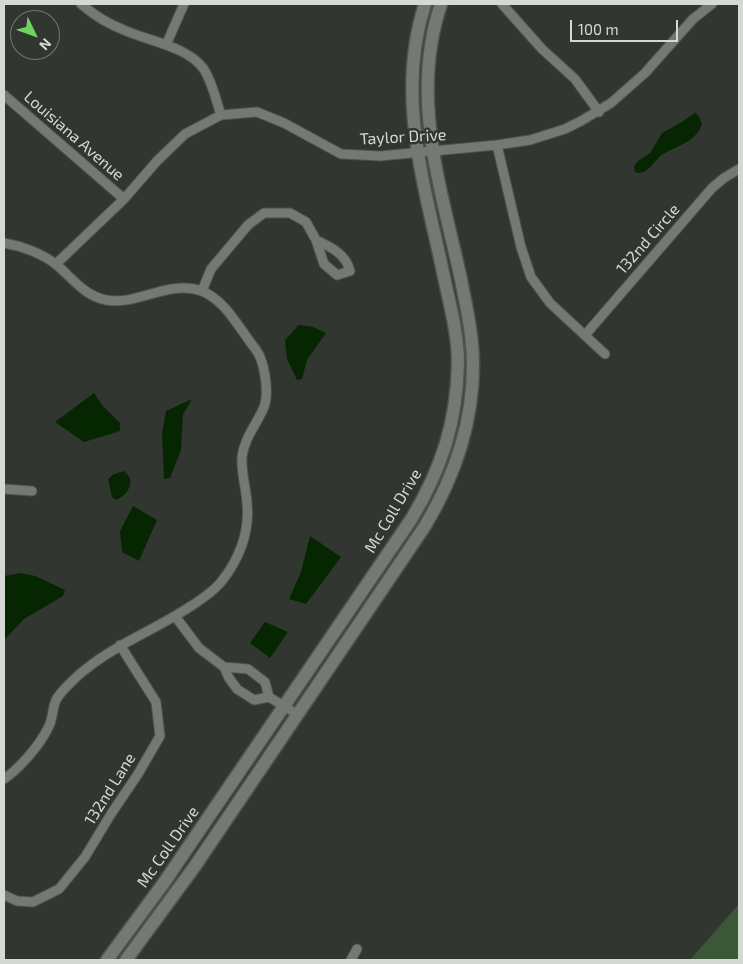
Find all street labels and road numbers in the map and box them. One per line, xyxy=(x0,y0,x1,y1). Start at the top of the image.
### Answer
street label: Louisiana Avenue xyxy=(20,87,128,185)
street label: Taylor Drive xyxy=(359,125,447,149)
street label: 132nd Circle xyxy=(612,200,684,278)
street label: Mc Coll Drive xyxy=(360,465,426,557)
street label: 132nd Lane xyxy=(80,749,140,829)
street label: Mc Coll Drive xyxy=(133,803,203,891)

